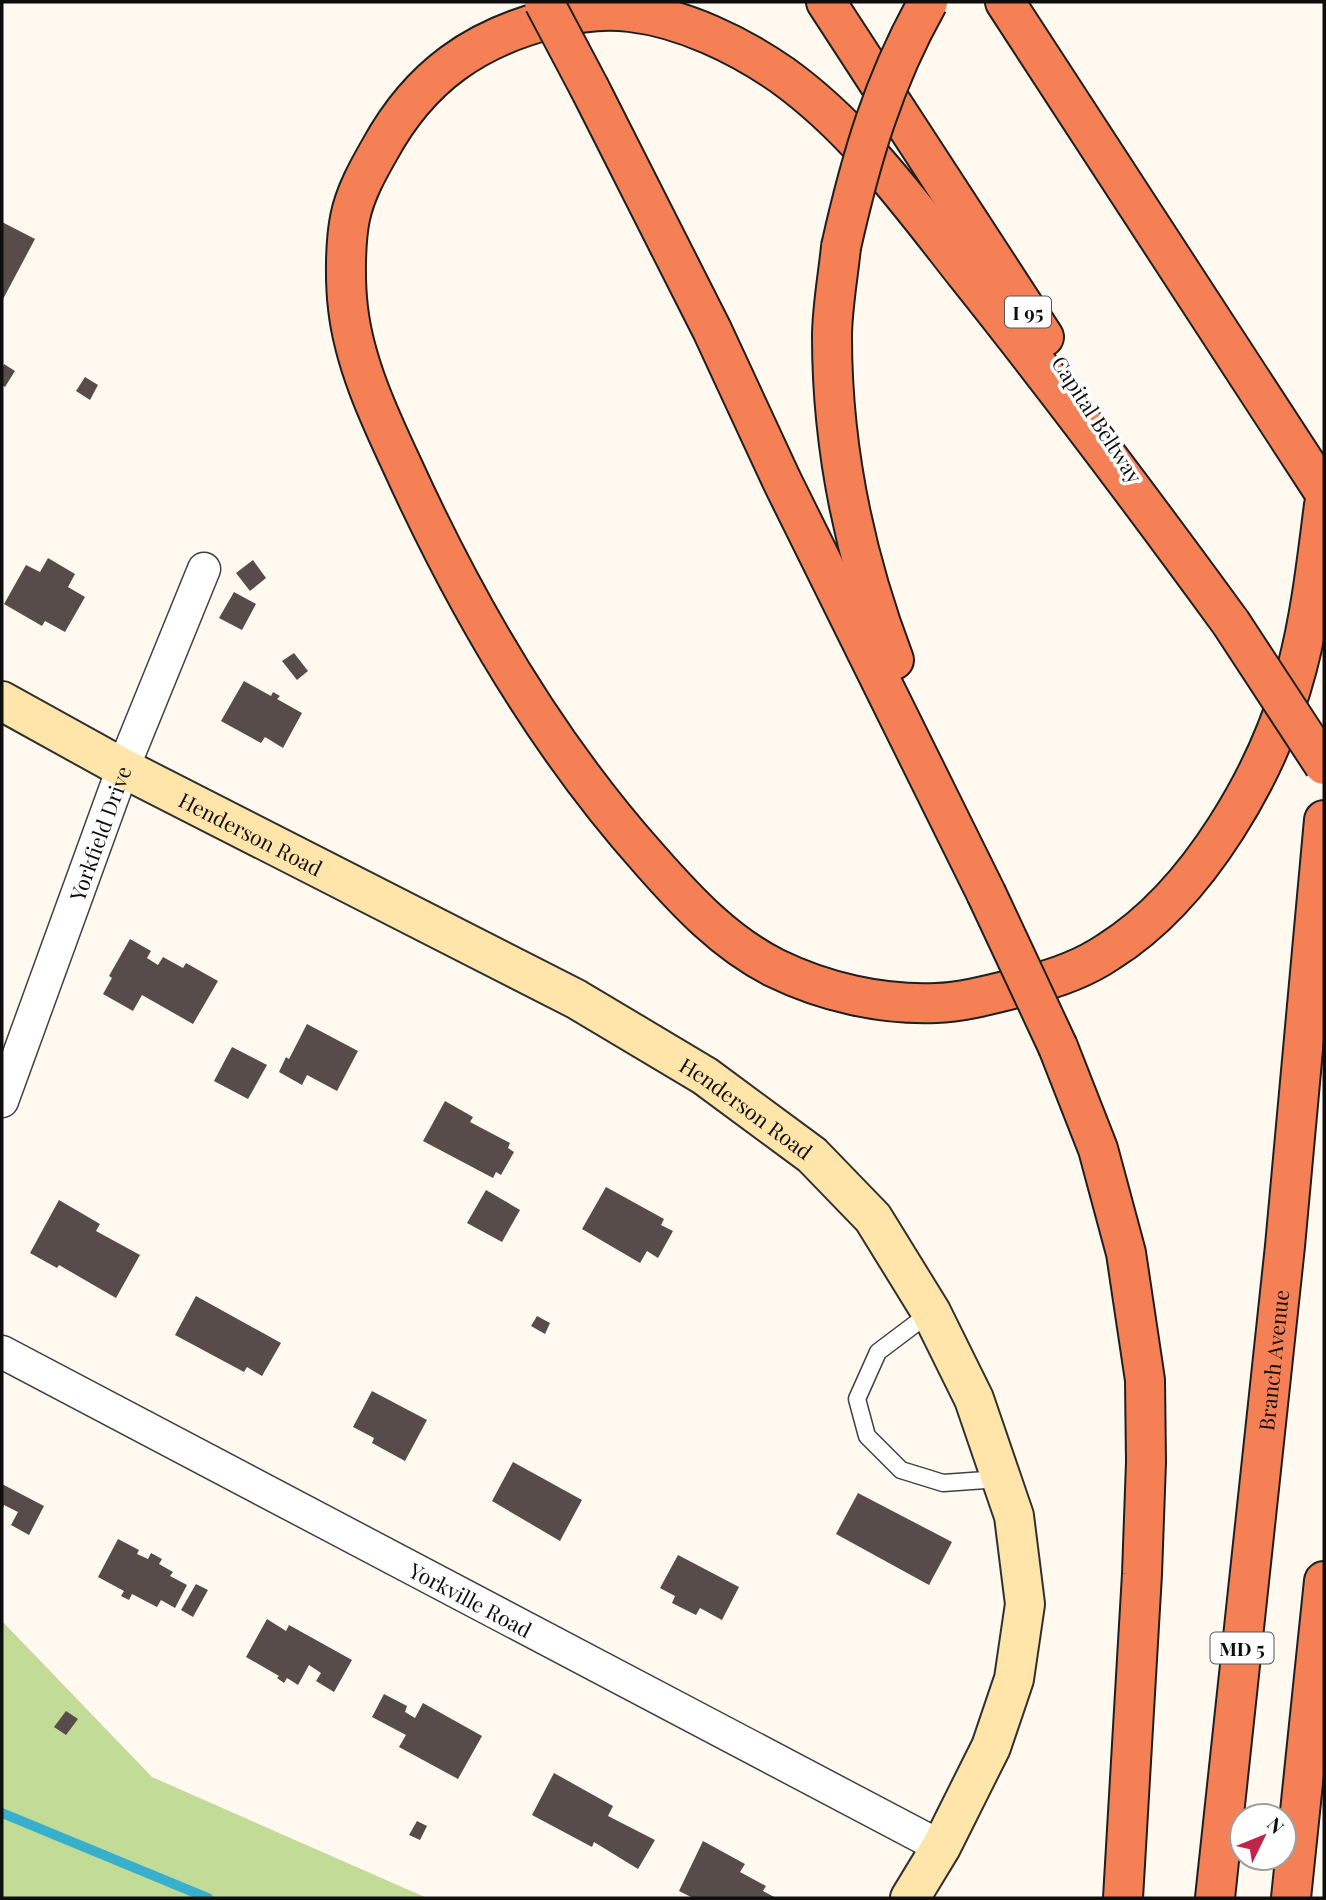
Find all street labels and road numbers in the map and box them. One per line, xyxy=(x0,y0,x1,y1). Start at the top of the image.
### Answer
road number: I 95 xyxy=(1005,296,1051,328)
street label: Capital Beltway xyxy=(1046,350,1150,488)
street label: Yorkfield Drive xyxy=(62,762,137,905)
street label: Henderson Road xyxy=(175,785,327,882)
street label: Henderson Road xyxy=(675,1050,818,1165)
street label: Branch Avenue xyxy=(1251,1288,1294,1432)
street label: Yorkville Road xyxy=(404,1555,537,1643)
road number: MD 5 xyxy=(1210,1632,1274,1664)

